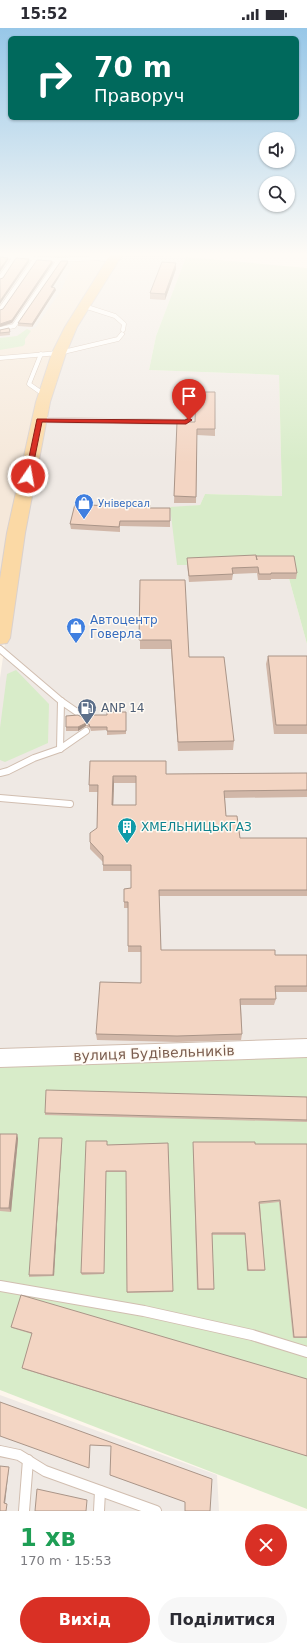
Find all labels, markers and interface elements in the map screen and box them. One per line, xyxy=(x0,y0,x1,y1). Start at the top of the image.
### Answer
text: 15:52 xyxy=(20,5,68,23)
text: 70 m xyxy=(94,51,172,84)
icon: right xyxy=(28,52,80,104)
text: Праворуч xyxy=(94,85,184,106)
map controls xyxy=(259,132,295,212)
button: sound xyxy=(259,132,295,168)
button: search xyxy=(259,176,295,212)
pin xyxy=(172,379,206,420)
icon: arrive xyxy=(178,385,200,407)
position arrow xyxy=(7,455,49,497)
shop icon: Універсал xyxy=(73,492,95,520)
place label: Універсал xyxy=(98,498,150,509)
place label: Автоцентр Говерла xyxy=(90,613,158,641)
shop icon: Автоцентр Говерла xyxy=(65,616,87,644)
fuel station icon: ANP 14 xyxy=(76,697,98,725)
place label: ANP 14 xyxy=(101,701,145,715)
building icon: ХМЕЛЬНИЦЬКГАЗ xyxy=(116,816,138,844)
place label: ХМЕЛЬНИЦЬКГАЗ xyxy=(141,820,252,834)
street label: вулиця Будівельників xyxy=(73,1042,235,1064)
text: 1 хв xyxy=(20,1524,76,1552)
button: close xyxy=(245,1524,287,1566)
text: 170 m · 15:53 xyxy=(20,1553,111,1568)
button: Вихід xyxy=(20,1597,150,1643)
button: Поділитися xyxy=(158,1597,287,1643)

